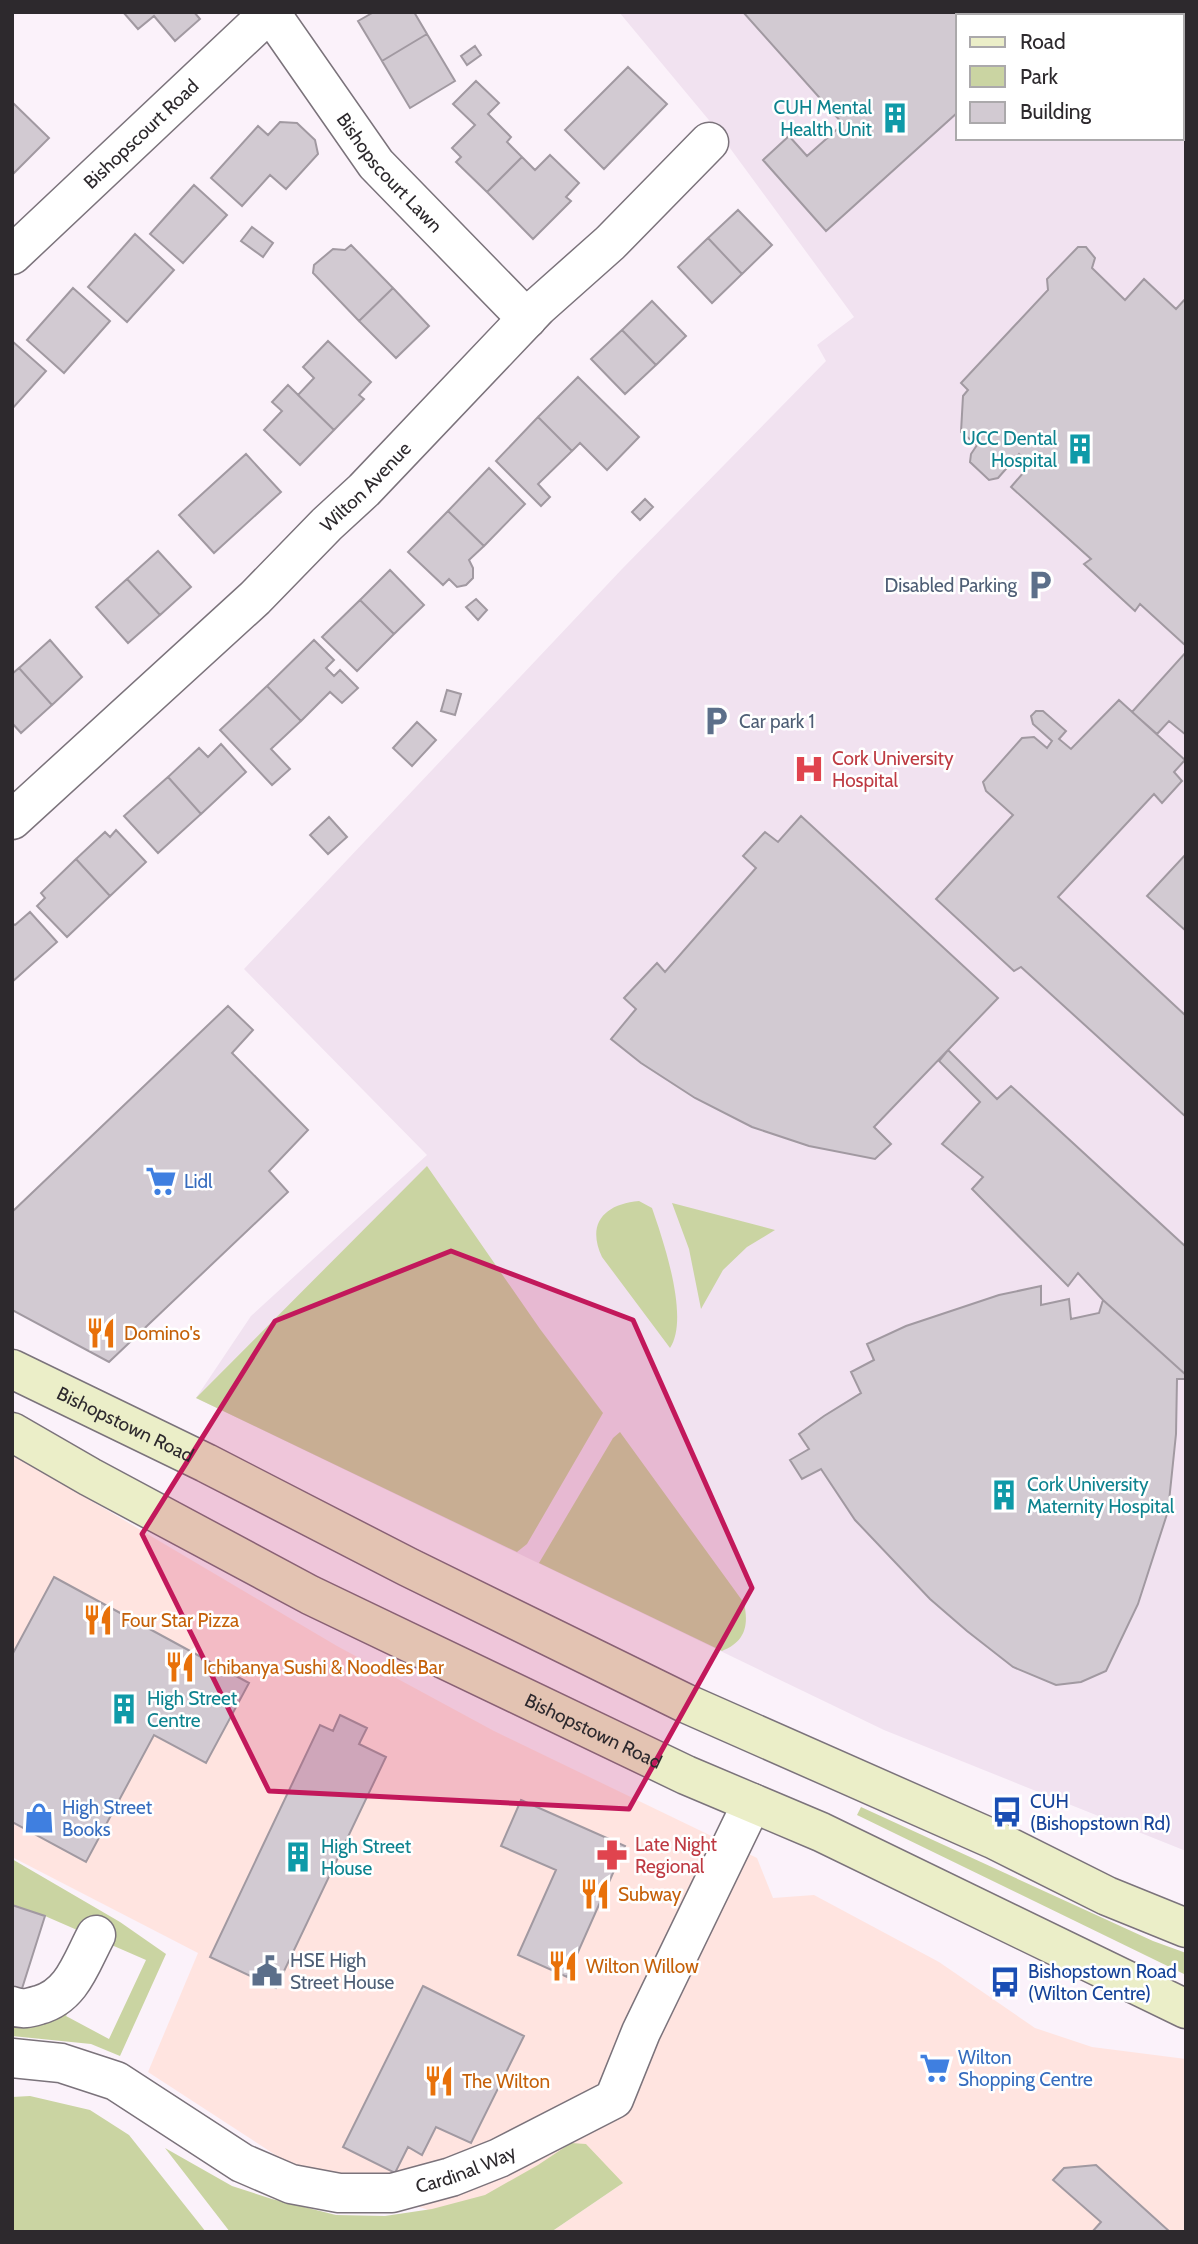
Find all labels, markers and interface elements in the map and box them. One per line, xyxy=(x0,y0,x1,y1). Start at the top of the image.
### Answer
legend xyxy=(956,14,1184,140)
text: Road xyxy=(1020,29,1066,54)
text: Park xyxy=(1020,64,1058,89)
street label: Bishopscourt Road xyxy=(79,74,203,193)
place label: CUH Mental Health Unit xyxy=(773,96,873,141)
text: Building xyxy=(1020,99,1092,124)
building icon: CUH Mental Health Unit xyxy=(878,101,912,135)
street label: Bishopscourt Lawn xyxy=(332,108,448,237)
place label: UCC Dental Hospital xyxy=(962,427,1058,472)
building icon: UCC Dental Hospital xyxy=(1063,432,1097,466)
street label: Wilton Avenue xyxy=(315,437,416,536)
parking icon: Disabled Parking xyxy=(1023,568,1057,602)
place label: Disabled Parking xyxy=(884,574,1018,597)
parking icon: Car park 1 xyxy=(699,704,733,738)
place label: Car park 1 xyxy=(739,710,815,733)
place label: Cork University Hospital xyxy=(832,747,954,792)
hospital icon: Cork University Hospital xyxy=(792,752,826,786)
supermarket icon: Lidl xyxy=(144,1164,178,1198)
place label: Lidl xyxy=(184,1170,213,1193)
restaurant icon: Domino's xyxy=(84,1316,118,1350)
place label: Domino's xyxy=(124,1322,201,1345)
street label: Bishopstown Road xyxy=(53,1381,197,1467)
place label: Cork University Maternity Hospital xyxy=(1027,1473,1175,1518)
building icon: Cork University Maternity Hospital xyxy=(987,1478,1021,1512)
restaurant icon: Four Star Pizza xyxy=(81,1603,115,1637)
place label: Four Star Pizza xyxy=(121,1609,239,1632)
restaurant icon: Ichibanya Sushi & Noodles Bar xyxy=(163,1650,197,1684)
place label: Ichibanya Sushi & Noodles Bar xyxy=(203,1656,444,1679)
place label: High Street Centre xyxy=(147,1687,238,1732)
street label: Bishopstown Road xyxy=(521,1688,666,1773)
building icon: High Street Centre xyxy=(107,1692,141,1726)
place label: CUH (Bishopstown Rd) xyxy=(1030,1790,1171,1835)
bus stop icon: CUH (Bishopstown Rd) xyxy=(990,1795,1024,1829)
place label: High Street Books xyxy=(62,1796,153,1841)
shop icon: High Street Books xyxy=(22,1801,56,1835)
place label: Late Night Regional xyxy=(635,1833,718,1878)
place label: High Street House xyxy=(321,1835,412,1880)
pharmacy icon: Late Night Regional xyxy=(595,1838,629,1872)
building icon: High Street House xyxy=(281,1840,315,1874)
restaurant icon: Subway xyxy=(578,1877,612,1911)
place label: Subway xyxy=(618,1883,682,1906)
place label: HSE High Street House xyxy=(290,1949,395,1994)
restaurant icon: Wilton Willow xyxy=(546,1949,580,1983)
public building icon: HSE High Street House xyxy=(250,1954,284,1988)
place label: Wilton Willow xyxy=(586,1955,699,1978)
place label: Bishopstown Road (Wilton Centre) xyxy=(1028,1960,1177,2005)
bus stop icon: Bishopstown Road (Wilton Centre) xyxy=(988,1965,1022,1999)
place label: Wilton Shopping Centre xyxy=(958,2046,1093,2091)
supermarket icon: Wilton Shopping Centre xyxy=(918,2051,952,2085)
restaurant icon: The Wilton xyxy=(422,2064,456,2098)
place label: The Wilton xyxy=(462,2070,550,2093)
street label: Cardinal Way xyxy=(413,2140,520,2198)

